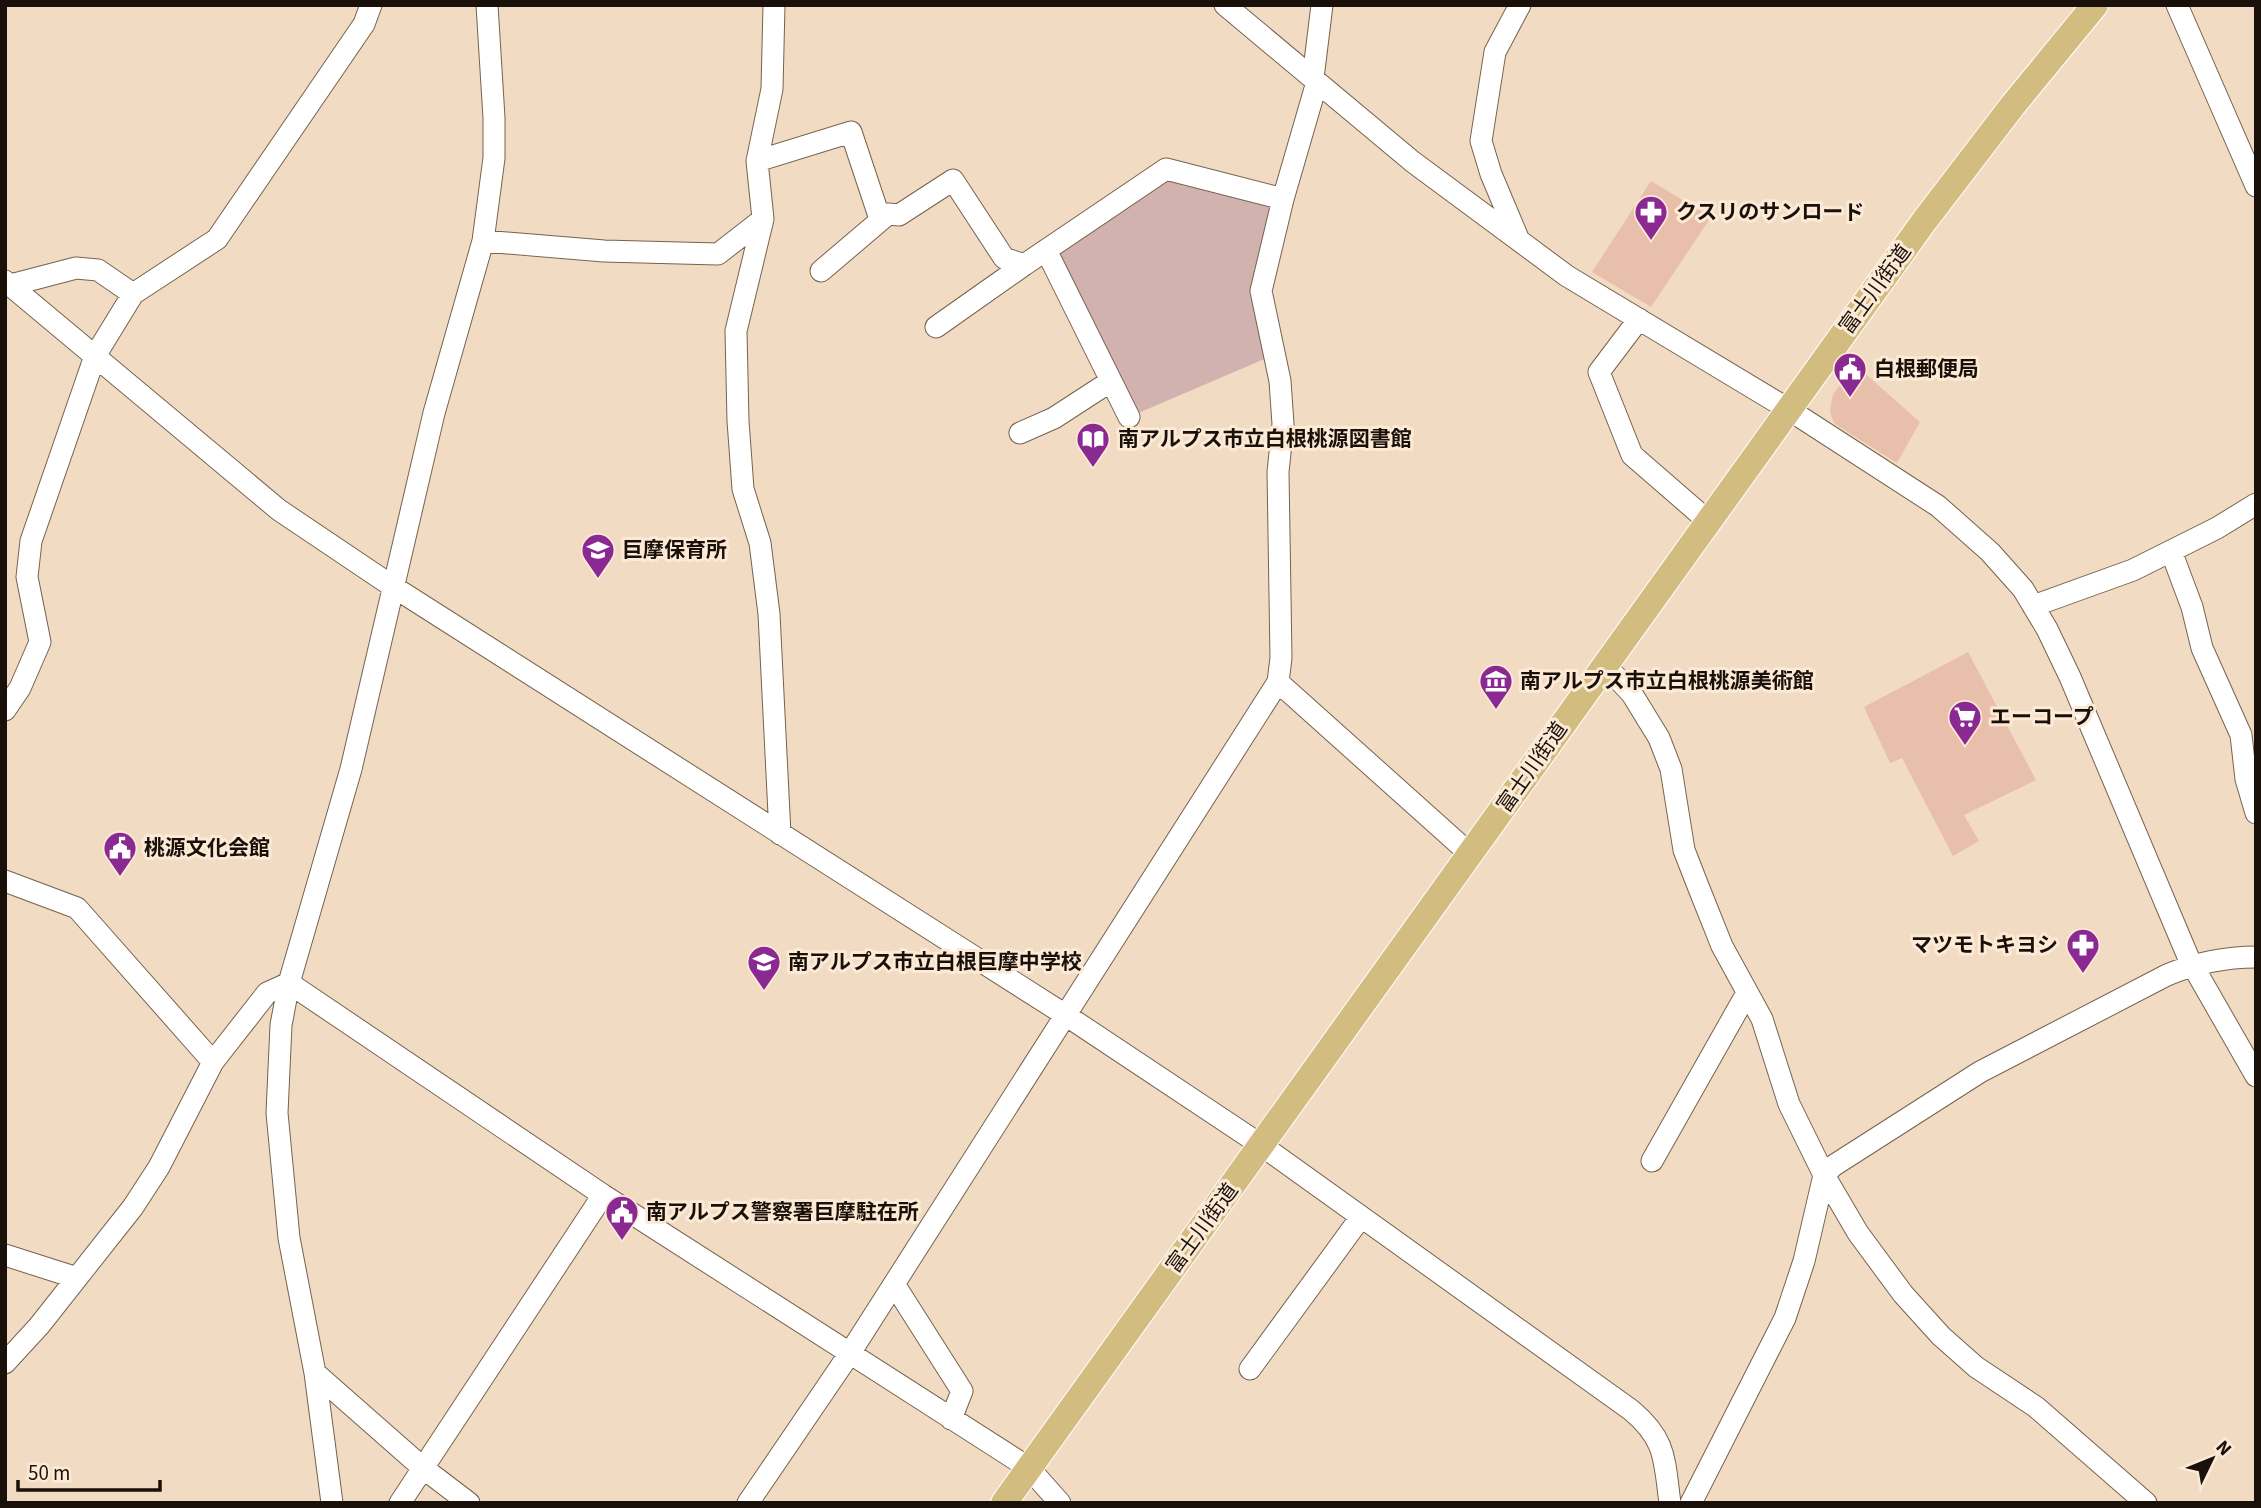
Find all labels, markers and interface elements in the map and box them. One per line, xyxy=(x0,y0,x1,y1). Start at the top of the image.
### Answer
pharmacy icon: クスリのサンロード xyxy=(1632,193,1670,242)
place label: クスリのサンロード xyxy=(1676,197,1864,227)
street label: 富士川街道 xyxy=(1832,238,1918,340)
public building icon: 白根郵便局 xyxy=(1831,350,1869,399)
place label: 白根郵便局 xyxy=(1874,354,1979,384)
library icon: 南アルプス市立白根桃源図書館 xyxy=(1074,420,1112,469)
place label: 南アルプス市立白根桃源図書館 xyxy=(1118,424,1412,454)
school or university icon: 巨摩保育所 xyxy=(579,531,617,580)
place label: 巨摩保育所 xyxy=(622,535,727,565)
museum icon: 南アルプス市立白根桃源美術館 xyxy=(1477,662,1515,711)
place label: 南アルプス市立白根桃源美術館 xyxy=(1520,666,1814,696)
supermarket icon: エーコープ xyxy=(1946,698,1984,747)
place label: エーコープ xyxy=(1990,702,2094,732)
street label: 富士川街道 xyxy=(1490,715,1574,819)
public building icon: 桃源文化会館 xyxy=(101,829,139,878)
place label: 桃源文化会館 xyxy=(144,833,270,863)
pharmacy icon: マツモトキヨシ xyxy=(2064,926,2102,975)
place label: マツモトキヨシ xyxy=(1911,930,2058,960)
school or university icon: 南アルプス市立白根巨摩中学校 xyxy=(745,943,783,992)
place label: 南アルプス市立白根巨摩中学校 xyxy=(788,947,1082,977)
street label: 富士川街道 xyxy=(1159,1177,1245,1279)
public building icon: 南アルプス警察署巨摩駐在所 xyxy=(603,1193,641,1242)
place label: 南アルプス警察署巨摩駐在所 xyxy=(646,1197,919,1227)
north arrow xyxy=(2177,1424,2247,1494)
text: N xyxy=(2209,1435,2238,1462)
scale bar xyxy=(18,1448,159,1492)
text: 50 m xyxy=(28,1458,70,1488)

